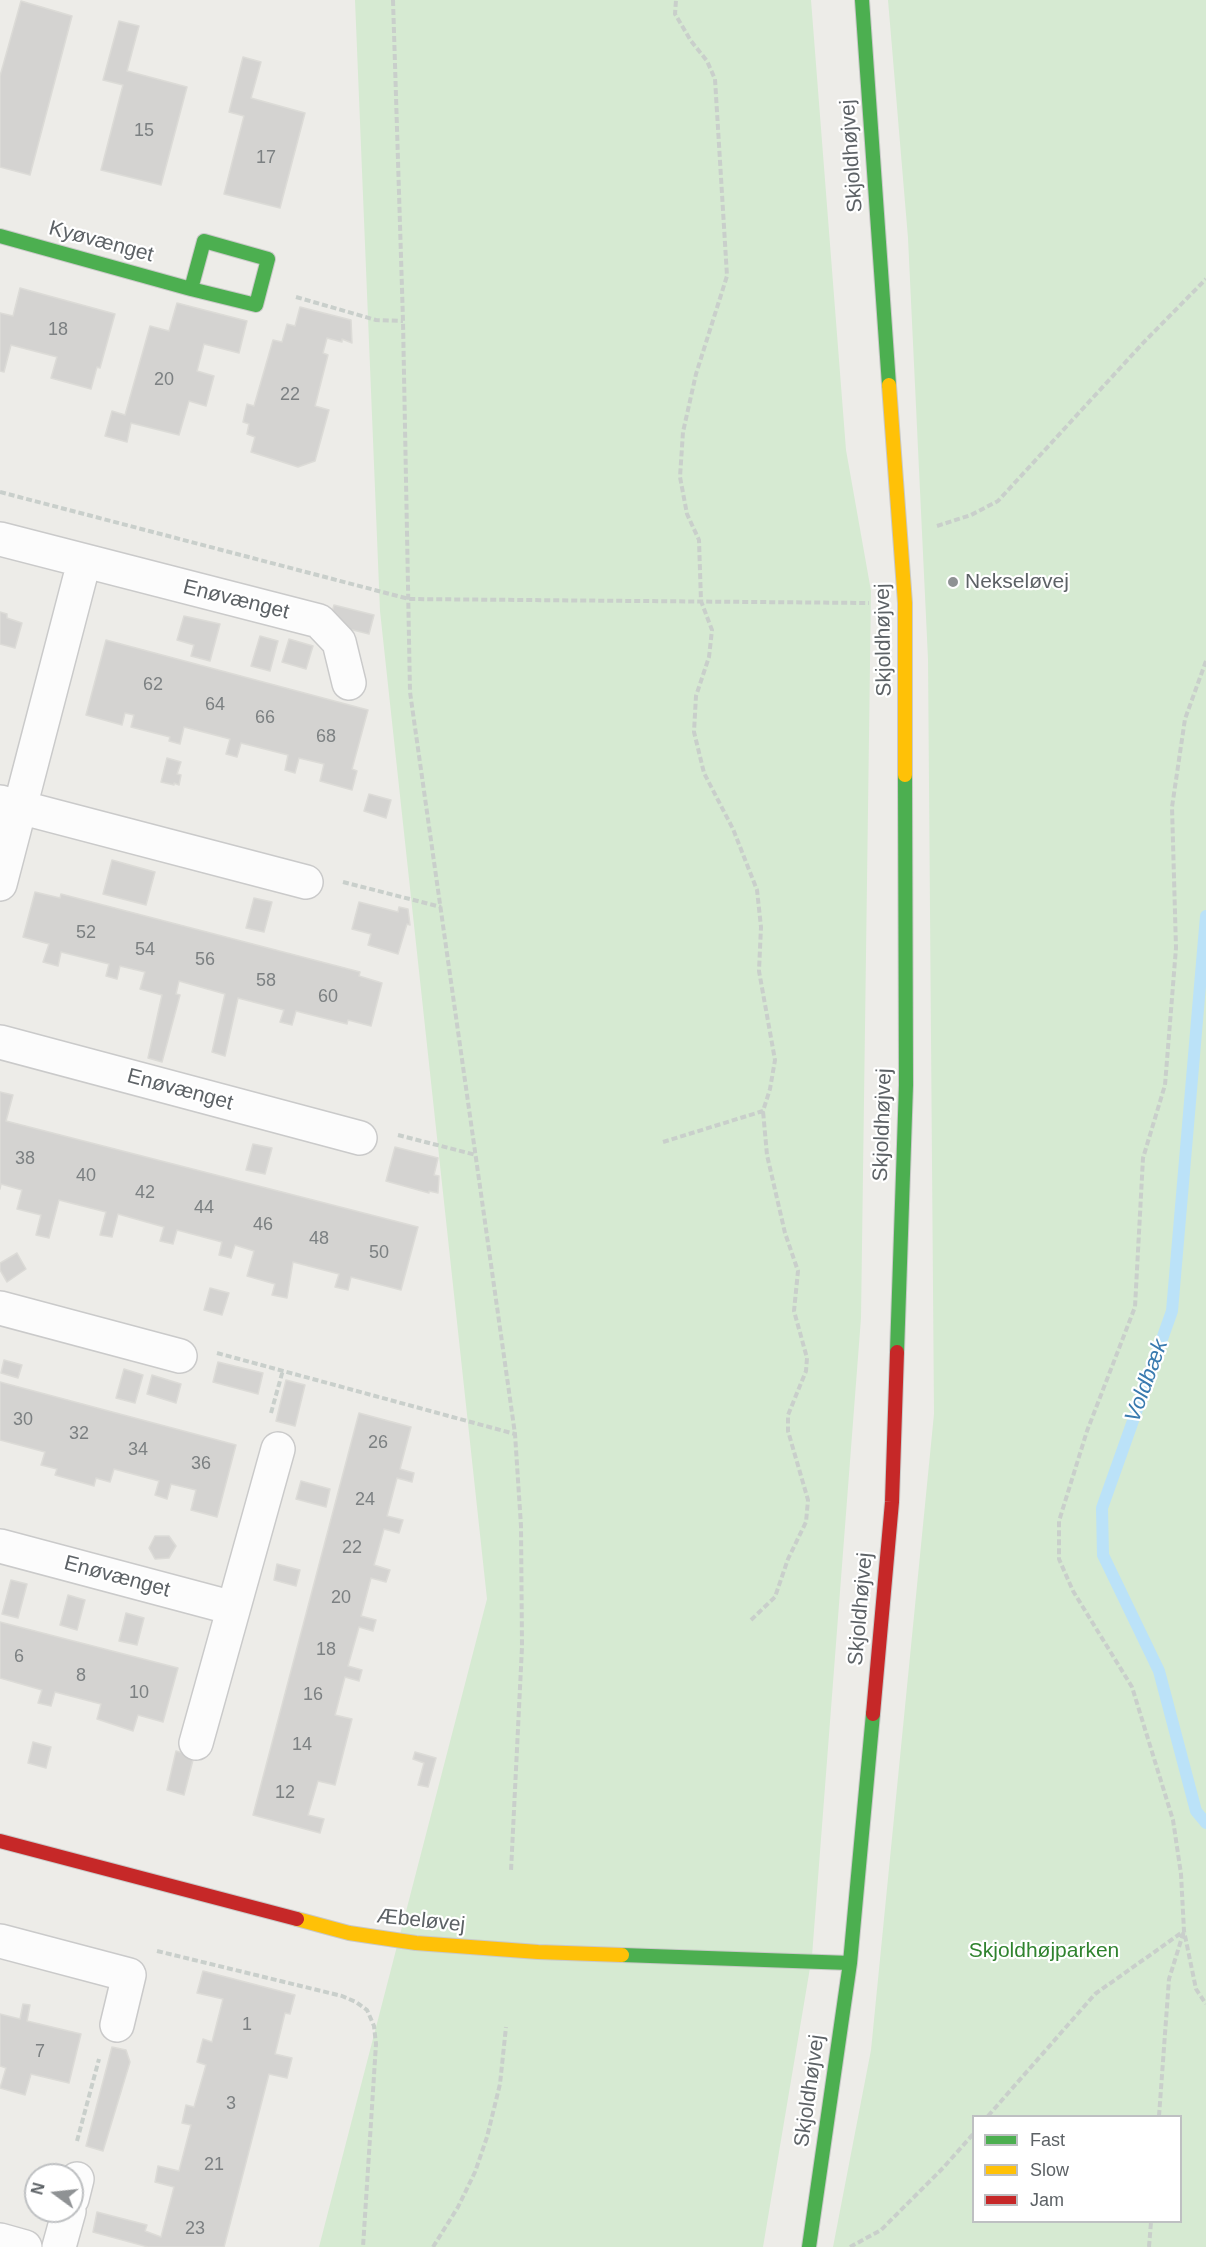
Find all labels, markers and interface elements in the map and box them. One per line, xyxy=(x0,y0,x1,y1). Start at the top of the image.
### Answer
street label: Skjoldhøjvej xyxy=(835,99,869,213)
house number: 15 xyxy=(134,120,154,142)
house number: 17 xyxy=(256,147,276,169)
street label: Kyøvænget xyxy=(46,216,156,268)
house number: 18 xyxy=(48,319,68,341)
house number: 20 xyxy=(154,369,174,391)
house number: 22 xyxy=(280,384,300,406)
place label: Nekseløvej xyxy=(965,569,1069,595)
street label: Enøvænget xyxy=(180,575,292,625)
marker: Nekseløvej xyxy=(946,575,960,589)
street label: Skjoldhøjvej xyxy=(870,583,898,697)
house number: 62 xyxy=(143,674,163,696)
house number: 64 xyxy=(205,694,225,716)
house number: 66 xyxy=(255,707,275,729)
house number: 68 xyxy=(316,726,336,748)
house number: 52 xyxy=(76,922,96,944)
house number: 54 xyxy=(135,939,155,961)
house number: 56 xyxy=(195,949,215,971)
house number: 58 xyxy=(256,970,276,992)
house number: 60 xyxy=(318,986,338,1008)
street label: Enøvænget xyxy=(124,1064,236,1116)
street label: Skjoldhøjvej xyxy=(868,1068,898,1182)
house number: 38 xyxy=(15,1148,35,1170)
house number: 40 xyxy=(76,1165,96,1187)
house number: 42 xyxy=(135,1182,155,1204)
house number: 44 xyxy=(194,1197,214,1219)
house number: 46 xyxy=(253,1214,273,1236)
house number: 48 xyxy=(309,1228,329,1250)
house number: 50 xyxy=(369,1242,389,1264)
water label: Voldbæk xyxy=(1120,1336,1174,1426)
house number: 30 xyxy=(13,1409,33,1431)
house number: 32 xyxy=(69,1423,89,1445)
house number: 26 xyxy=(368,1432,388,1454)
house number: 34 xyxy=(128,1439,148,1461)
house number: 36 xyxy=(191,1453,211,1475)
house number: 24 xyxy=(355,1489,375,1511)
house number: 22 xyxy=(342,1537,362,1559)
street label: Enøvænget xyxy=(61,1551,173,1603)
street label: Skjoldhøjvej xyxy=(844,1552,878,1666)
house number: 20 xyxy=(331,1587,351,1609)
house number: 18 xyxy=(316,1639,336,1661)
house number: 6 xyxy=(14,1646,24,1668)
house number: 8 xyxy=(76,1665,86,1687)
house number: 10 xyxy=(129,1682,149,1704)
house number: 16 xyxy=(303,1684,323,1706)
house number: 14 xyxy=(292,1734,312,1756)
house number: 12 xyxy=(275,1782,295,1804)
street label: Æbeløvej xyxy=(376,1904,466,1938)
park label: Skjoldhøjparken xyxy=(969,1938,1119,1964)
house number: 1 xyxy=(242,2014,252,2036)
street label: Skjoldhøjvej xyxy=(790,2033,830,2149)
house number: 7 xyxy=(35,2041,45,2063)
house number: 3 xyxy=(226,2093,236,2115)
legend xyxy=(972,2115,1182,2223)
text: Fast xyxy=(1030,2130,1065,2150)
house number: 21 xyxy=(204,2154,224,2176)
text: Slow xyxy=(1030,2160,1069,2180)
north arrow xyxy=(24,2163,84,2223)
text: N xyxy=(28,2181,48,2197)
text: Jam xyxy=(1030,2190,1064,2210)
house number: 23 xyxy=(185,2218,205,2240)

